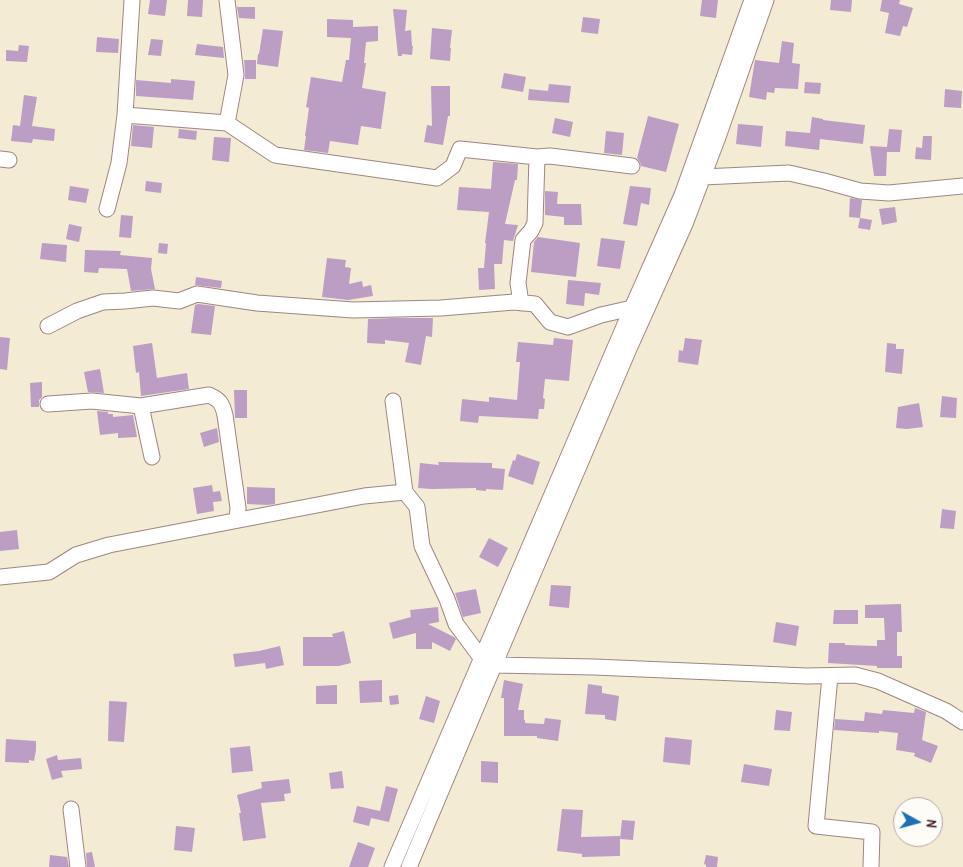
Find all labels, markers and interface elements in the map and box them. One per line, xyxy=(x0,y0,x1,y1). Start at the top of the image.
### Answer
north arrow xyxy=(893,797,943,847)
text: N xyxy=(923,819,942,829)

